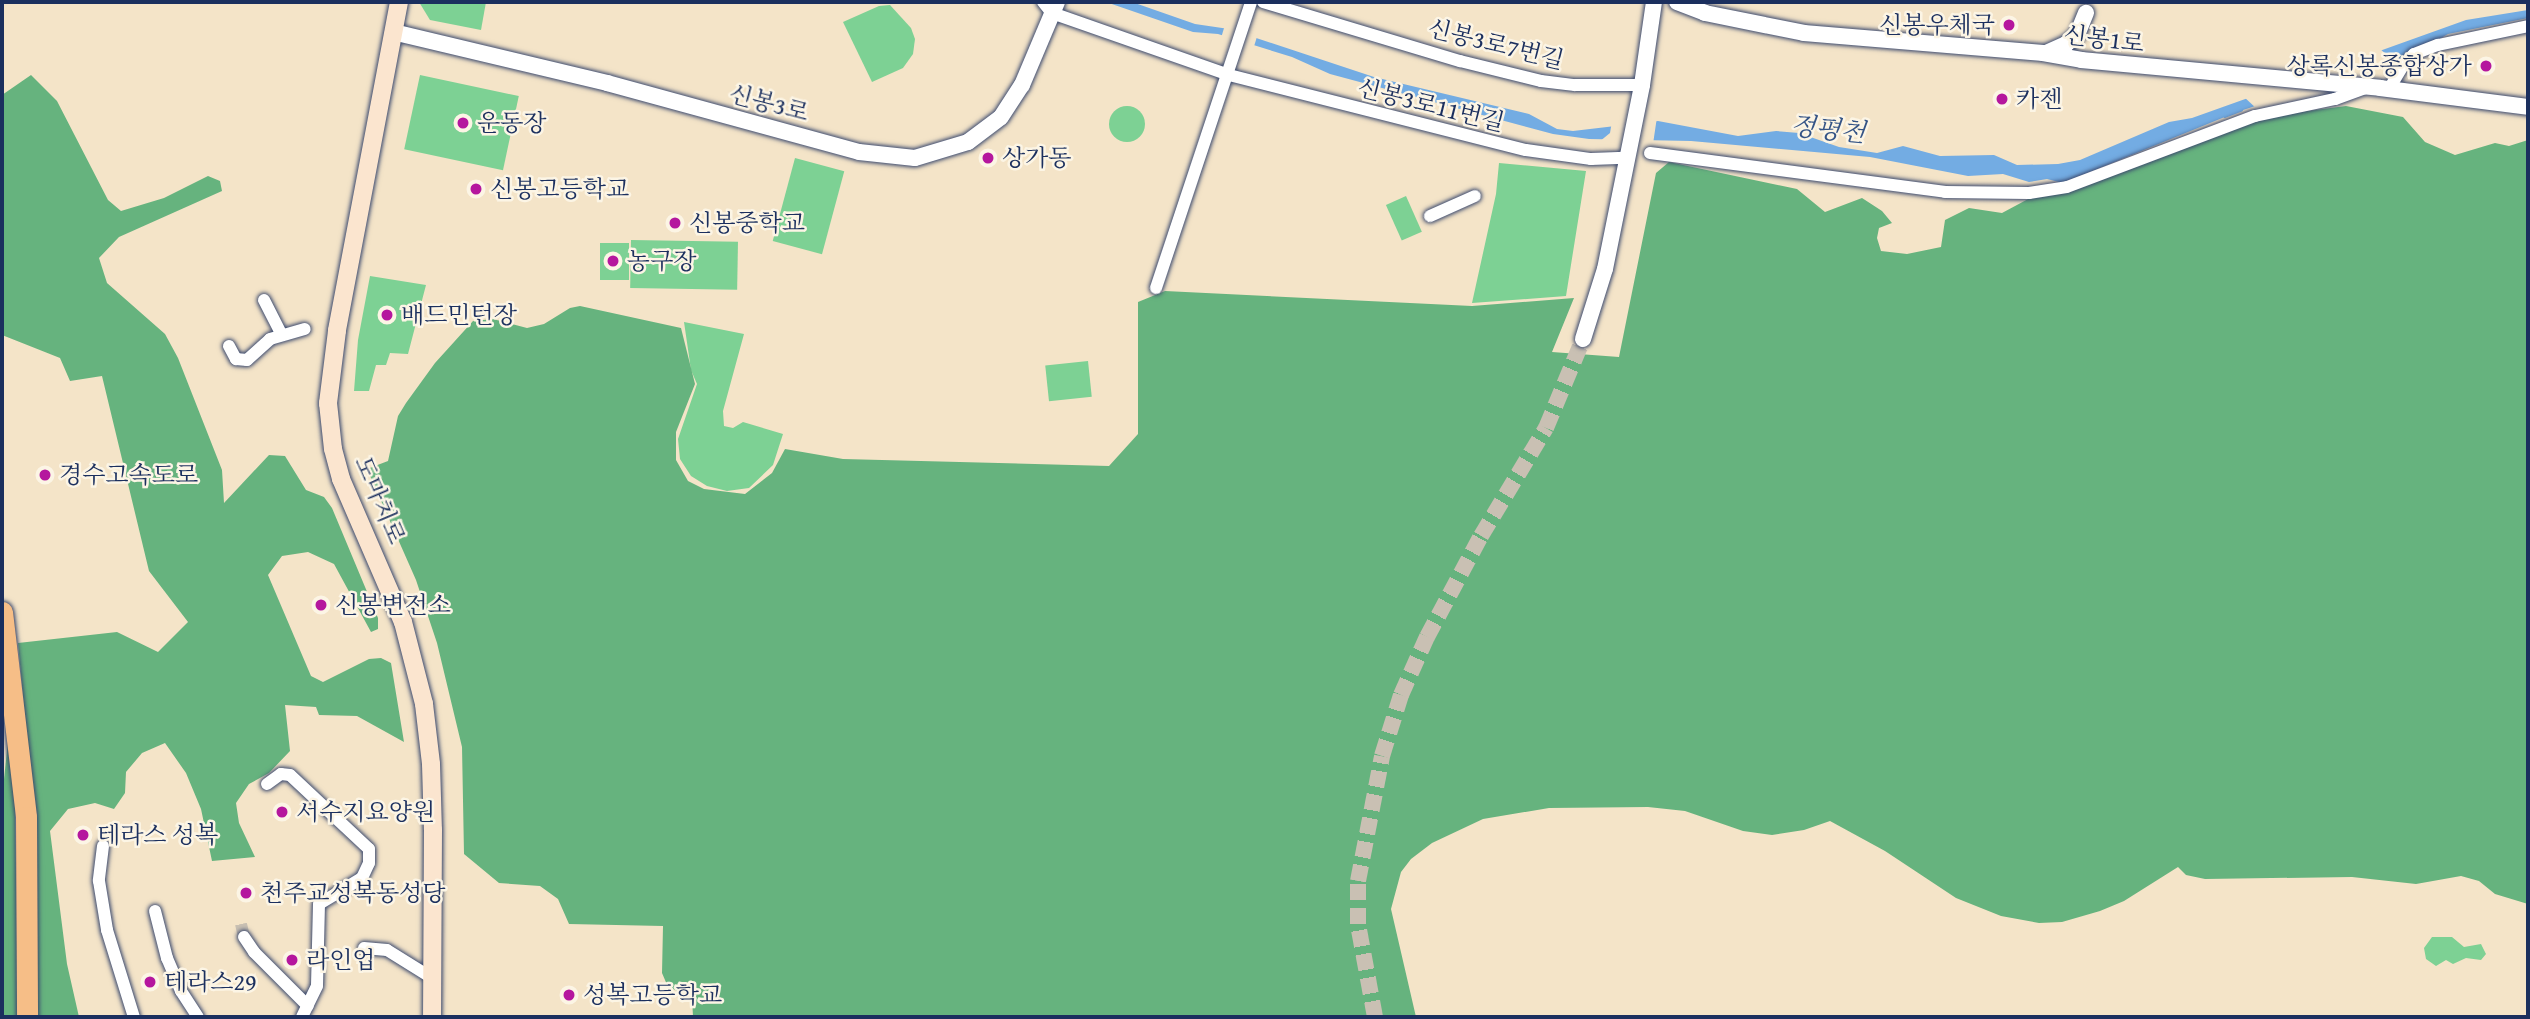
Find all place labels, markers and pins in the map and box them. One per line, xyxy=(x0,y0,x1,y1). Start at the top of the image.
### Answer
place label: 신봉우체국 xyxy=(1879,11,1995,39)
marker: 신봉우체국 xyxy=(2001,17,2017,33)
place label: 상록신봉종합상가 xyxy=(2287,52,2472,80)
marker: 상록신봉종합상가 xyxy=(2478,58,2494,74)
place label: 카젠 xyxy=(2016,85,2062,113)
marker: 카젠 xyxy=(1994,91,2010,107)
place label: 운동장 xyxy=(477,109,547,137)
marker: 운동장 xyxy=(455,115,471,131)
place label: 상가동 xyxy=(1002,144,1072,172)
marker: 상가동 xyxy=(980,150,996,166)
place label: 신봉고등학교 xyxy=(490,175,629,203)
marker: 신봉고등학교 xyxy=(468,181,484,197)
place label: 신봉중학교 xyxy=(689,209,805,237)
marker: 신봉중학교 xyxy=(667,215,683,231)
place label: 농구장 xyxy=(627,247,697,275)
marker: 농구장 xyxy=(605,253,621,269)
place label: 배드민턴장 xyxy=(401,301,517,329)
marker: 배드민턴장 xyxy=(379,307,395,323)
place label: 경수고속도로 xyxy=(59,461,198,489)
marker: 경수고속도로 xyxy=(37,467,53,483)
place label: 신봉변전소 xyxy=(335,591,451,619)
marker: 신봉변전소 xyxy=(313,597,329,613)
place label: 서수지요양원 xyxy=(296,798,435,826)
marker: 서수지요양원 xyxy=(274,804,290,820)
place label: 테라스 성복 xyxy=(97,821,218,849)
marker: 테라스 성복 xyxy=(75,827,91,843)
place label: 천주교성복동성당 xyxy=(260,879,445,907)
marker: 천주교성복동성당 xyxy=(238,885,254,901)
place label: 라인업 xyxy=(306,946,376,974)
marker: 라인업 xyxy=(284,952,300,968)
place label: 테라스29 xyxy=(164,968,257,996)
marker: 테라스29 xyxy=(142,974,158,990)
place label: 성복고등학교 xyxy=(583,981,722,1009)
marker: 성복고등학교 xyxy=(561,987,577,1003)

